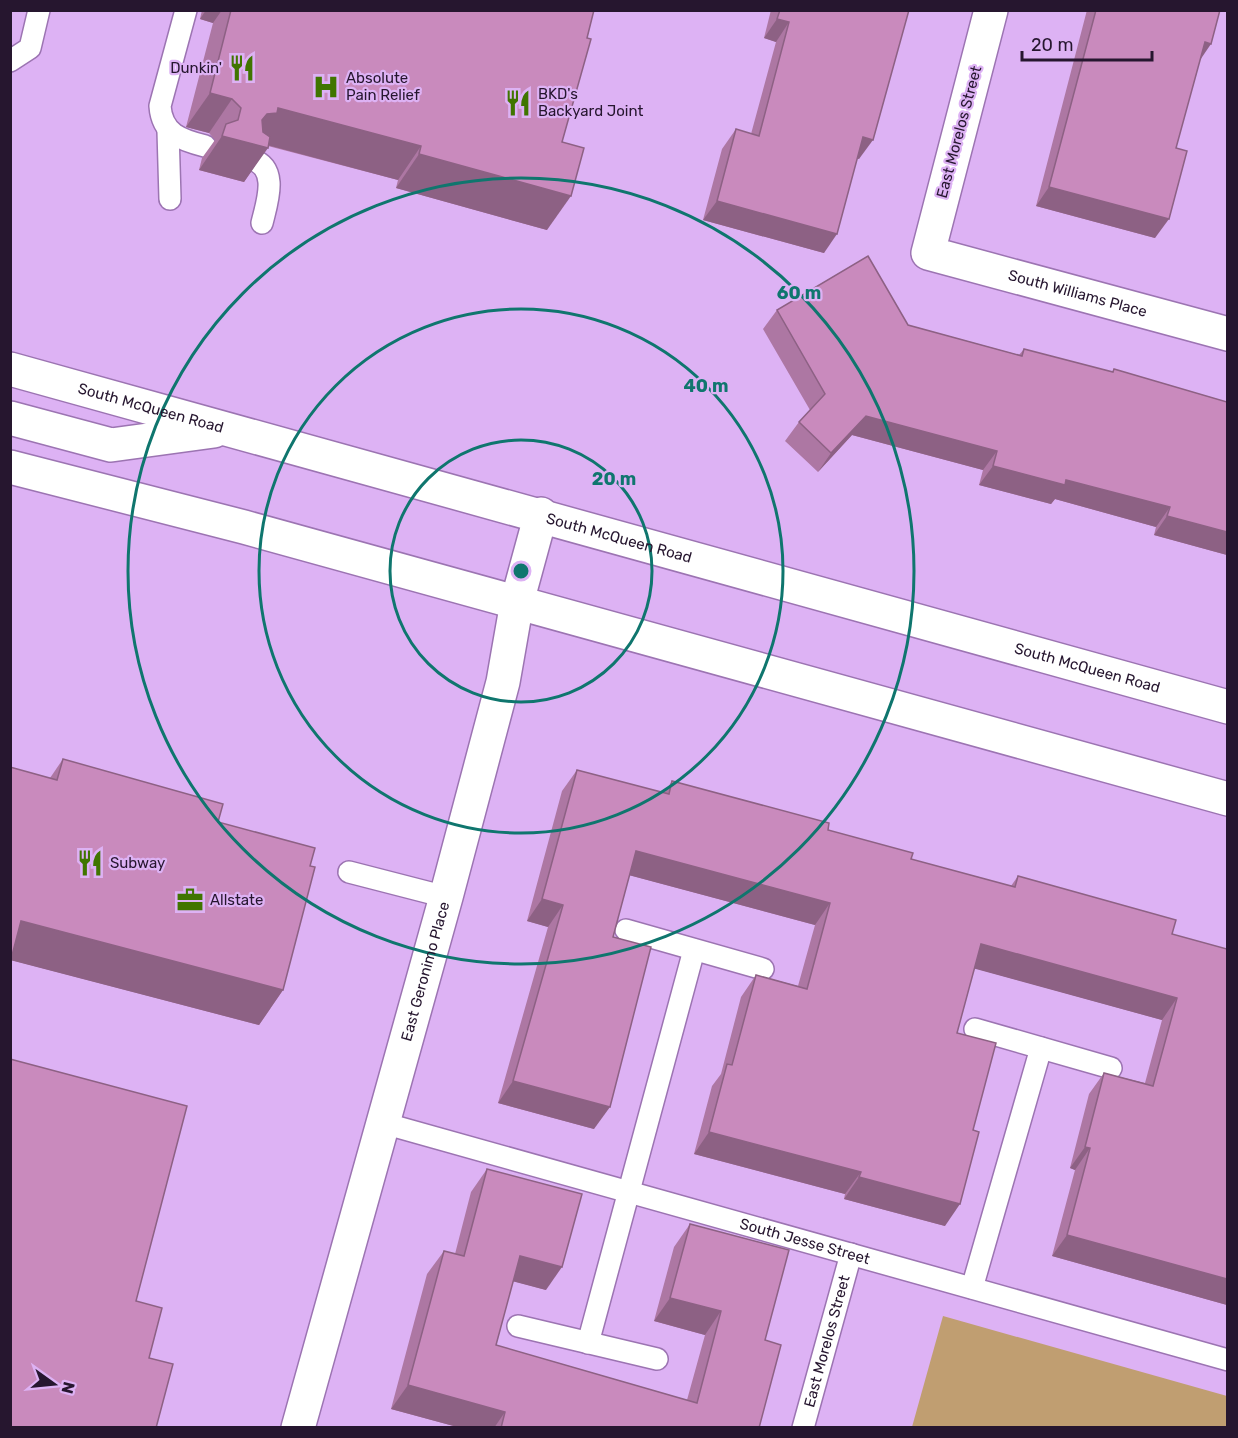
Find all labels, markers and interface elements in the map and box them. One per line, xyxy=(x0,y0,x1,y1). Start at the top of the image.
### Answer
scale bar xyxy=(1022,24,1152,62)
text: 20 m xyxy=(1031,34,1073,56)
restaurant icon: Dunkin' xyxy=(227,53,257,83)
place label: Dunkin' xyxy=(170,59,222,77)
street label: East Morelos Street xyxy=(933,64,985,200)
place label: Absolute Pain Relief xyxy=(346,69,420,104)
hospital icon: Absolute Pain Relief xyxy=(311,72,341,102)
place label: BKD's Backyard Joint xyxy=(538,85,643,120)
restaurant icon: BKD's Backyard Joint xyxy=(503,88,533,118)
street label: South Williams Place xyxy=(1006,266,1149,321)
text: 60 m xyxy=(777,282,821,304)
text: 40 m xyxy=(684,375,728,397)
street label: South McQueen Road xyxy=(76,379,225,437)
text: 20 m xyxy=(592,468,636,490)
street label: South McQueen Road xyxy=(544,509,694,567)
centre of rings xyxy=(511,561,531,581)
street label: South McQueen Road xyxy=(1012,639,1162,697)
restaurant icon: Subway xyxy=(75,848,105,878)
place label: Subway xyxy=(110,854,165,872)
office icon: Allstate xyxy=(175,885,205,915)
place label: Allstate xyxy=(210,891,263,909)
street label: East Geronimo Place xyxy=(397,900,453,1043)
street label: South Jesse Street xyxy=(738,1214,872,1268)
street label: East Morelos Street xyxy=(800,1273,854,1409)
north arrow xyxy=(24,1354,84,1414)
text: N xyxy=(57,1380,79,1396)

